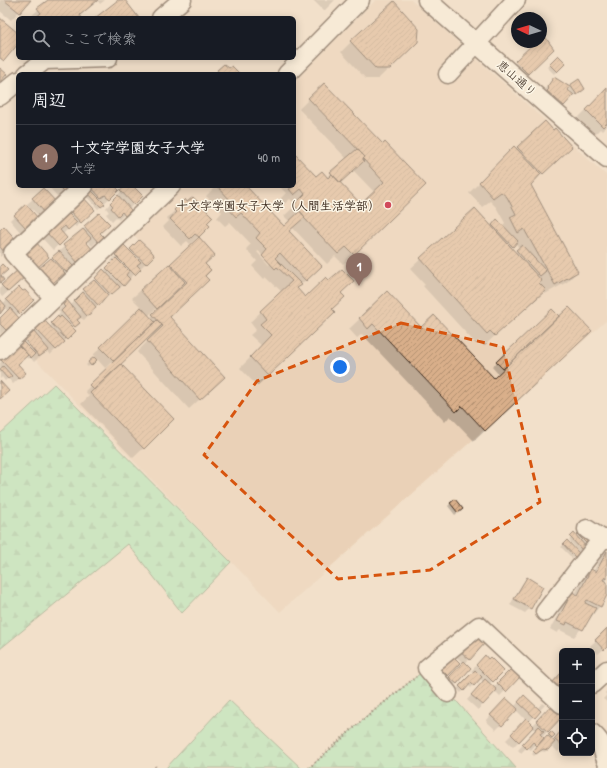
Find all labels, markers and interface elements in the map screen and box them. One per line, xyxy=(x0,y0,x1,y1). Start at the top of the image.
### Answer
north arrow xyxy=(511,12,547,48)
search box xyxy=(16,16,296,60)
icon: search xyxy=(30,27,52,49)
text: ここで検索 xyxy=(62,28,137,49)
street label: 恵山通り xyxy=(493,56,541,100)
text: 周辺 xyxy=(32,88,66,111)
text: 十文字学園女子大学 xyxy=(70,137,205,158)
text: 1 xyxy=(43,148,47,166)
text: 40 m xyxy=(257,148,280,166)
text: 大学 xyxy=(70,159,96,177)
place label: 十文字学園女子大学（人間生活学部） xyxy=(176,197,380,214)
marker: 十文字学園女子大学（人間生活学部） xyxy=(383,200,393,210)
pin: 1 xyxy=(346,253,372,286)
your location xyxy=(330,357,350,377)
map controls xyxy=(559,648,595,756)
button: + xyxy=(559,648,595,684)
button: − xyxy=(559,684,595,720)
button: locate xyxy=(559,720,595,756)

